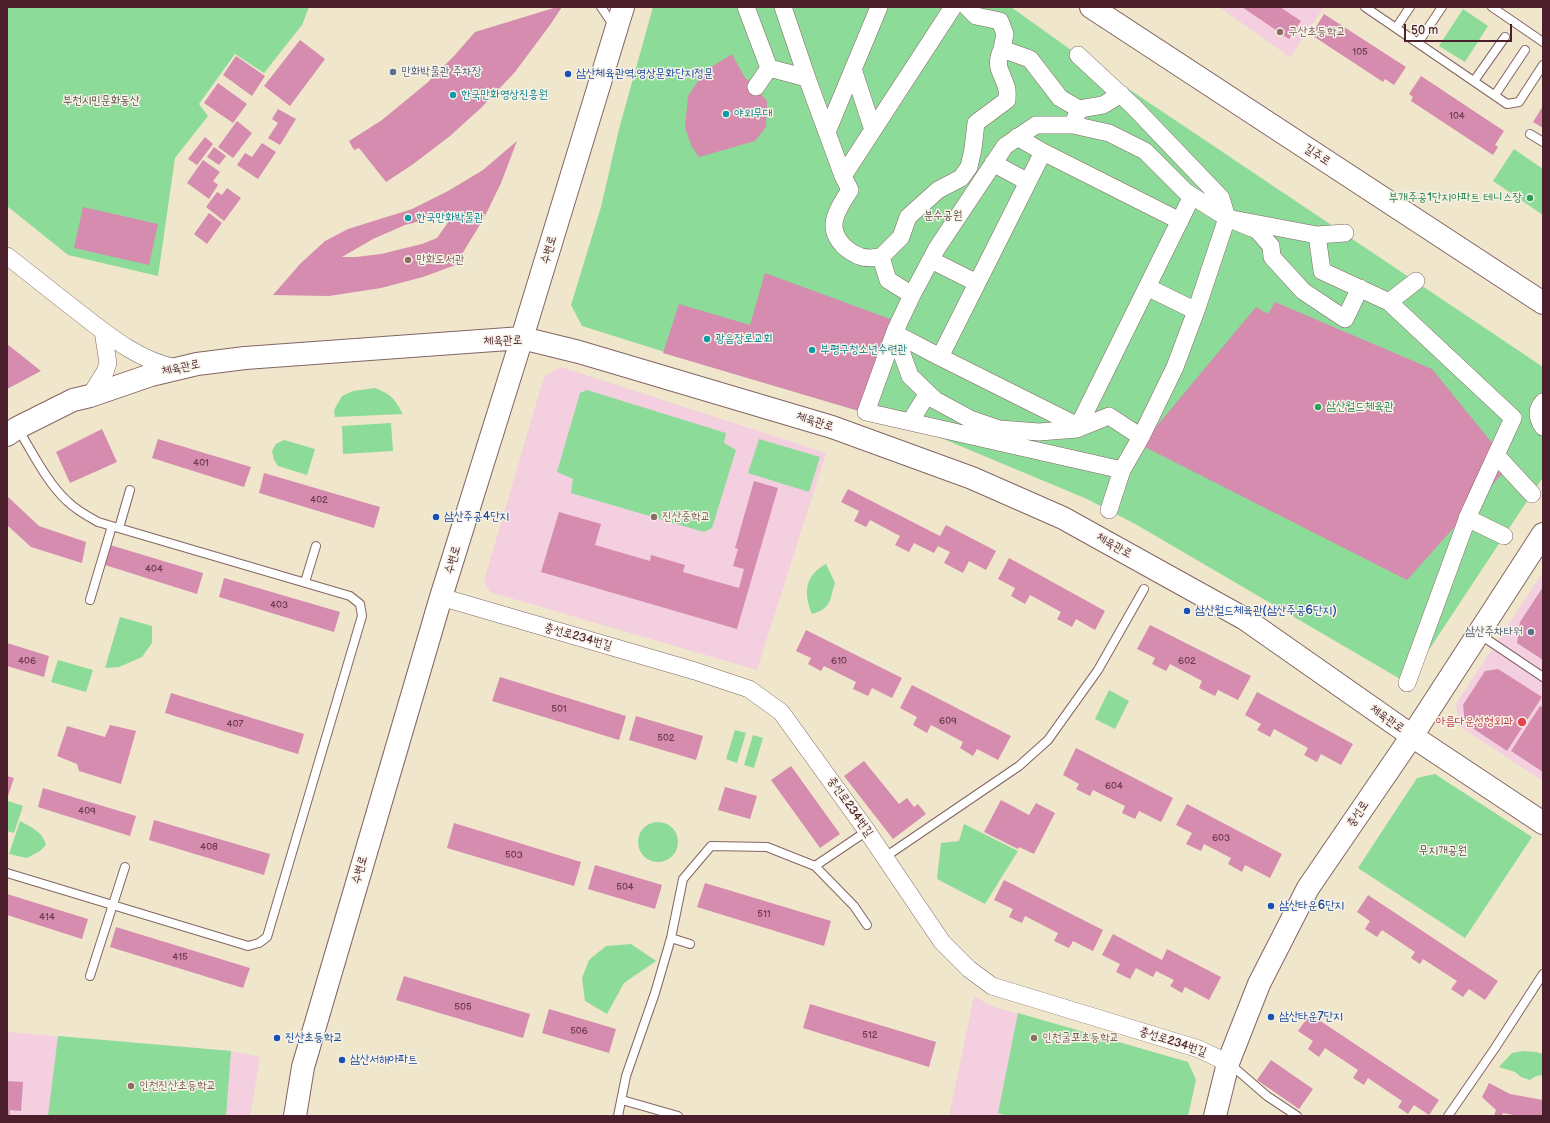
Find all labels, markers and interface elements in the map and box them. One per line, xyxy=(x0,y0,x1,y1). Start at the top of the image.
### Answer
scale bar xyxy=(1406,16,1514,42)
text: 50 m xyxy=(1411,23,1438,38)
place label: 구산초등학교 xyxy=(1288,25,1346,39)
marker: 구산초등학교 xyxy=(1275,27,1285,37)
house number: 105 xyxy=(1352,46,1368,58)
place label: 만화박물관 주차장 xyxy=(401,65,481,79)
marker: 만화박물관 주차장 xyxy=(388,67,398,77)
place label: 삼산체육관역.영상문화단지정문 xyxy=(576,67,714,81)
marker: 삼산체육관역.영상문화단지정문 xyxy=(563,69,573,79)
place label: 한국만화영상진흥원 xyxy=(461,88,548,102)
marker: 한국만화영상진흥원 xyxy=(448,90,458,100)
park label: 부천시민문화동산 xyxy=(62,94,140,108)
place label: 야외무대 xyxy=(734,107,773,121)
marker: 야외무대 xyxy=(721,109,731,119)
house number: 104 xyxy=(1449,110,1465,122)
street label: 길주로 xyxy=(1301,141,1333,169)
place label: 부개주공1단지아파트 테니스장 xyxy=(1389,191,1522,205)
marker: 부개주공1단지아파트 테니스장 xyxy=(1525,193,1535,203)
park label: 분수공원 xyxy=(924,209,962,223)
place label: 한국만화박물관 xyxy=(416,211,484,225)
marker: 한국만화박물관 xyxy=(403,213,413,223)
street label: 수변로 xyxy=(538,234,560,266)
place label: 만화도서관 xyxy=(416,253,464,267)
marker: 만화도서관 xyxy=(403,255,413,265)
place label: 광음장로교회 xyxy=(715,332,773,346)
street label: 체육관로 xyxy=(483,333,523,349)
marker: 광음장로교회 xyxy=(702,334,712,344)
place label: 부평구청소년수련관 xyxy=(820,343,907,357)
marker: 부평구청소년수련관 xyxy=(807,345,817,355)
street label: 체육관로 xyxy=(161,357,201,379)
place label: 삼산월드체육관 xyxy=(1326,400,1394,414)
marker: 삼산월드체육관 xyxy=(1313,402,1323,412)
street label: 체육관로 xyxy=(794,409,836,435)
house number: 401 xyxy=(193,457,209,469)
house number: 402 xyxy=(310,494,328,506)
place label: 삼산주공4단지 xyxy=(444,510,509,524)
place label: 진산중학교 xyxy=(662,510,710,524)
marker: 삼산주공4단지 xyxy=(431,512,441,522)
marker: 진산중학교 xyxy=(649,512,659,522)
street label: 체육관로 xyxy=(1094,530,1134,562)
street label: 수변로 xyxy=(442,544,464,576)
house number: 404 xyxy=(145,563,163,575)
house number: 403 xyxy=(270,599,288,611)
place label: 삼산월드체육관(삼산주공6단지) xyxy=(1195,604,1337,618)
marker: 삼산월드체육관(삼산주공6단지) xyxy=(1182,606,1192,616)
street label: 충선로234번길 xyxy=(542,620,614,654)
place label: 삼산주차타워 xyxy=(1465,625,1523,639)
marker: 삼산주차타워 xyxy=(1526,627,1536,637)
house number: 406 xyxy=(18,655,36,667)
house number: 610 xyxy=(831,655,847,667)
house number: 602 xyxy=(1178,655,1196,667)
street label: 체육관로 xyxy=(1367,702,1407,736)
house number: 501 xyxy=(551,703,567,715)
house number: 609 xyxy=(939,715,957,727)
place label: 아름다운성형외과 xyxy=(1436,715,1513,729)
marker: 아름다운성형외과 xyxy=(1516,716,1528,728)
house number: 407 xyxy=(227,718,243,730)
house number: 502 xyxy=(657,732,675,744)
street label: 충선로234번길 xyxy=(824,774,876,840)
house number: 604 xyxy=(1105,780,1123,792)
street label: 충선로 xyxy=(1344,798,1372,830)
house number: 409 xyxy=(78,805,96,817)
house number: 603 xyxy=(1212,832,1230,844)
house number: 408 xyxy=(200,841,218,853)
park label: 무지개공원 xyxy=(1419,844,1467,858)
house number: 503 xyxy=(505,849,523,861)
street label: 수변로 xyxy=(349,854,371,886)
house number: 504 xyxy=(616,881,634,893)
place label: 삼산타운6단지 xyxy=(1279,899,1344,913)
marker: 삼산타운6단지 xyxy=(1266,901,1276,911)
house number: 511 xyxy=(757,908,771,920)
house number: 414 xyxy=(39,911,55,923)
house number: 415 xyxy=(172,951,188,963)
house number: 505 xyxy=(454,1001,472,1013)
place label: 삼산타운7단지 xyxy=(1279,1010,1343,1024)
marker: 삼산타운7단지 xyxy=(1266,1012,1276,1022)
street label: 충선로234번길 xyxy=(1138,1024,1208,1060)
house number: 506 xyxy=(570,1025,588,1037)
house number: 512 xyxy=(862,1029,878,1041)
place label: 진산초등학교 xyxy=(285,1031,343,1045)
place label: 인천굴포초등학교 xyxy=(1042,1031,1119,1045)
marker: 진산초등학교 xyxy=(272,1033,282,1043)
marker: 인천굴포초등학교 xyxy=(1029,1033,1039,1043)
place label: 삼산서해아파트 xyxy=(350,1053,418,1067)
marker: 삼산서해아파트 xyxy=(337,1055,347,1065)
place label: 인천진산초등학교 xyxy=(139,1079,216,1093)
marker: 인천진산초등학교 xyxy=(126,1081,136,1091)

